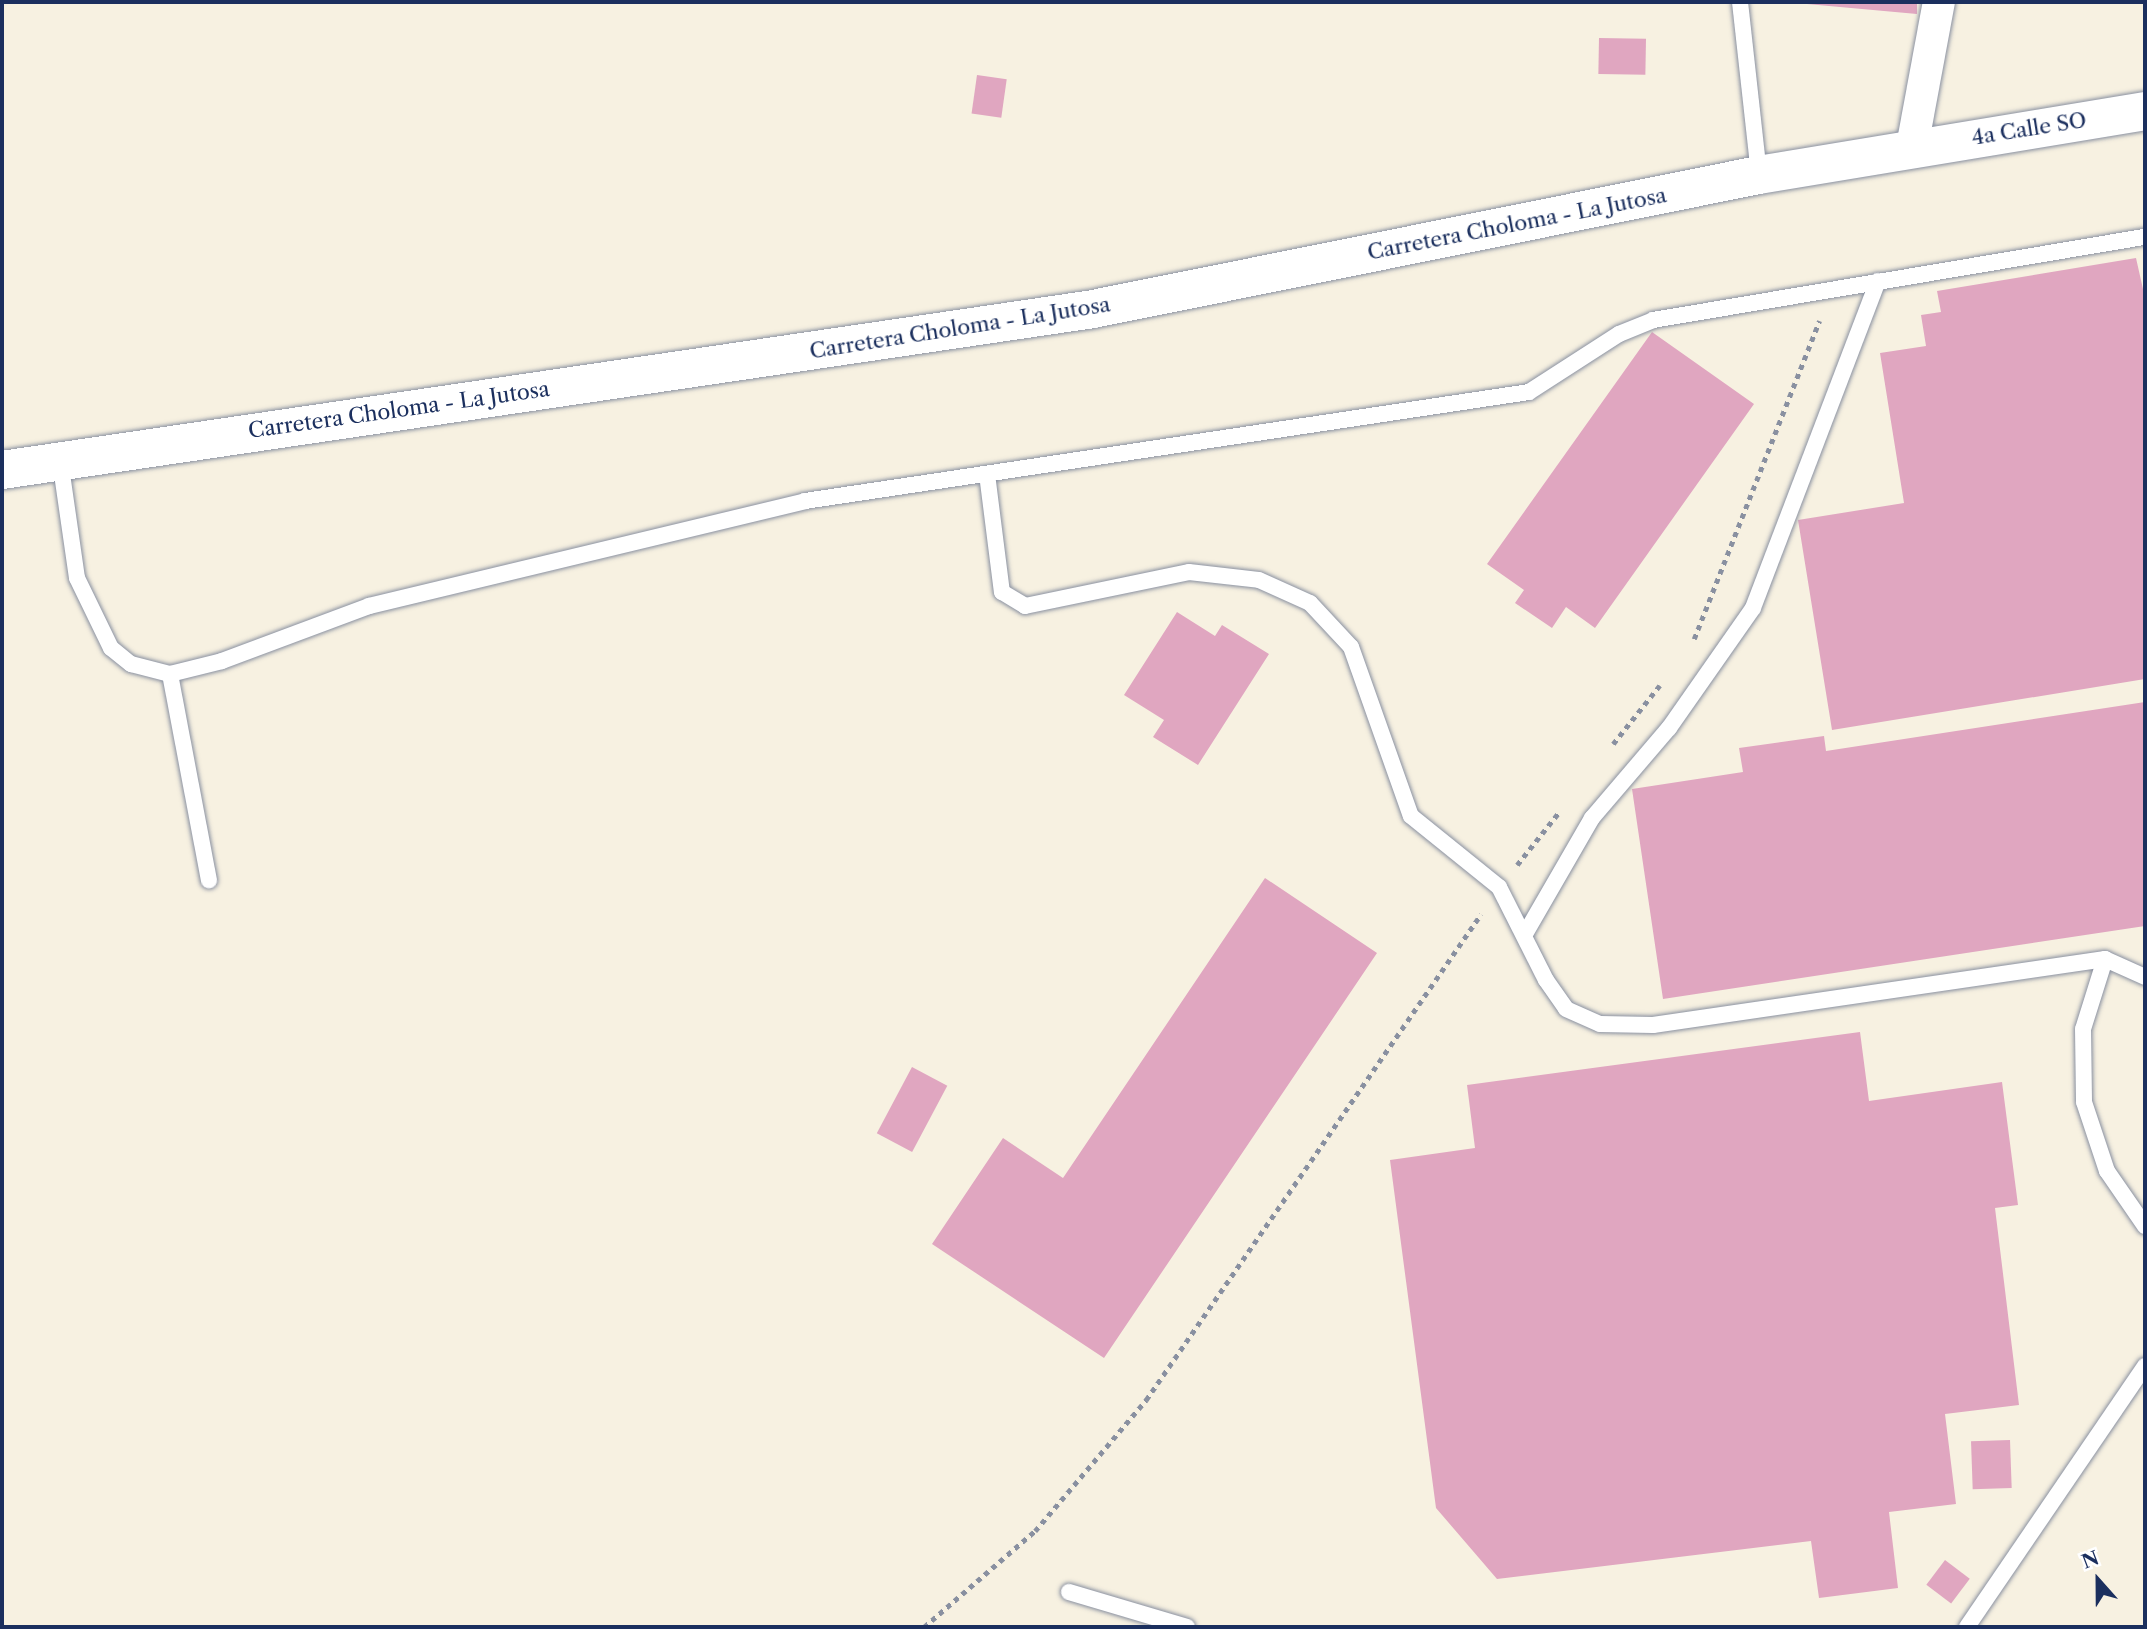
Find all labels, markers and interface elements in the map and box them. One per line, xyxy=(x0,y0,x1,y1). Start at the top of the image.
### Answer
street label: 4a Calle SO xyxy=(1970,107,2088,151)
street label: Carretera Choloma - La Jutosa xyxy=(1365,183,1669,265)
street label: Carretera Choloma - La Jutosa xyxy=(807,292,1113,364)
street label: Carretera Choloma - La Jutosa xyxy=(246,376,552,444)
north arrow xyxy=(2063,1545,2133,1615)
text: N xyxy=(2078,1546,2102,1574)

